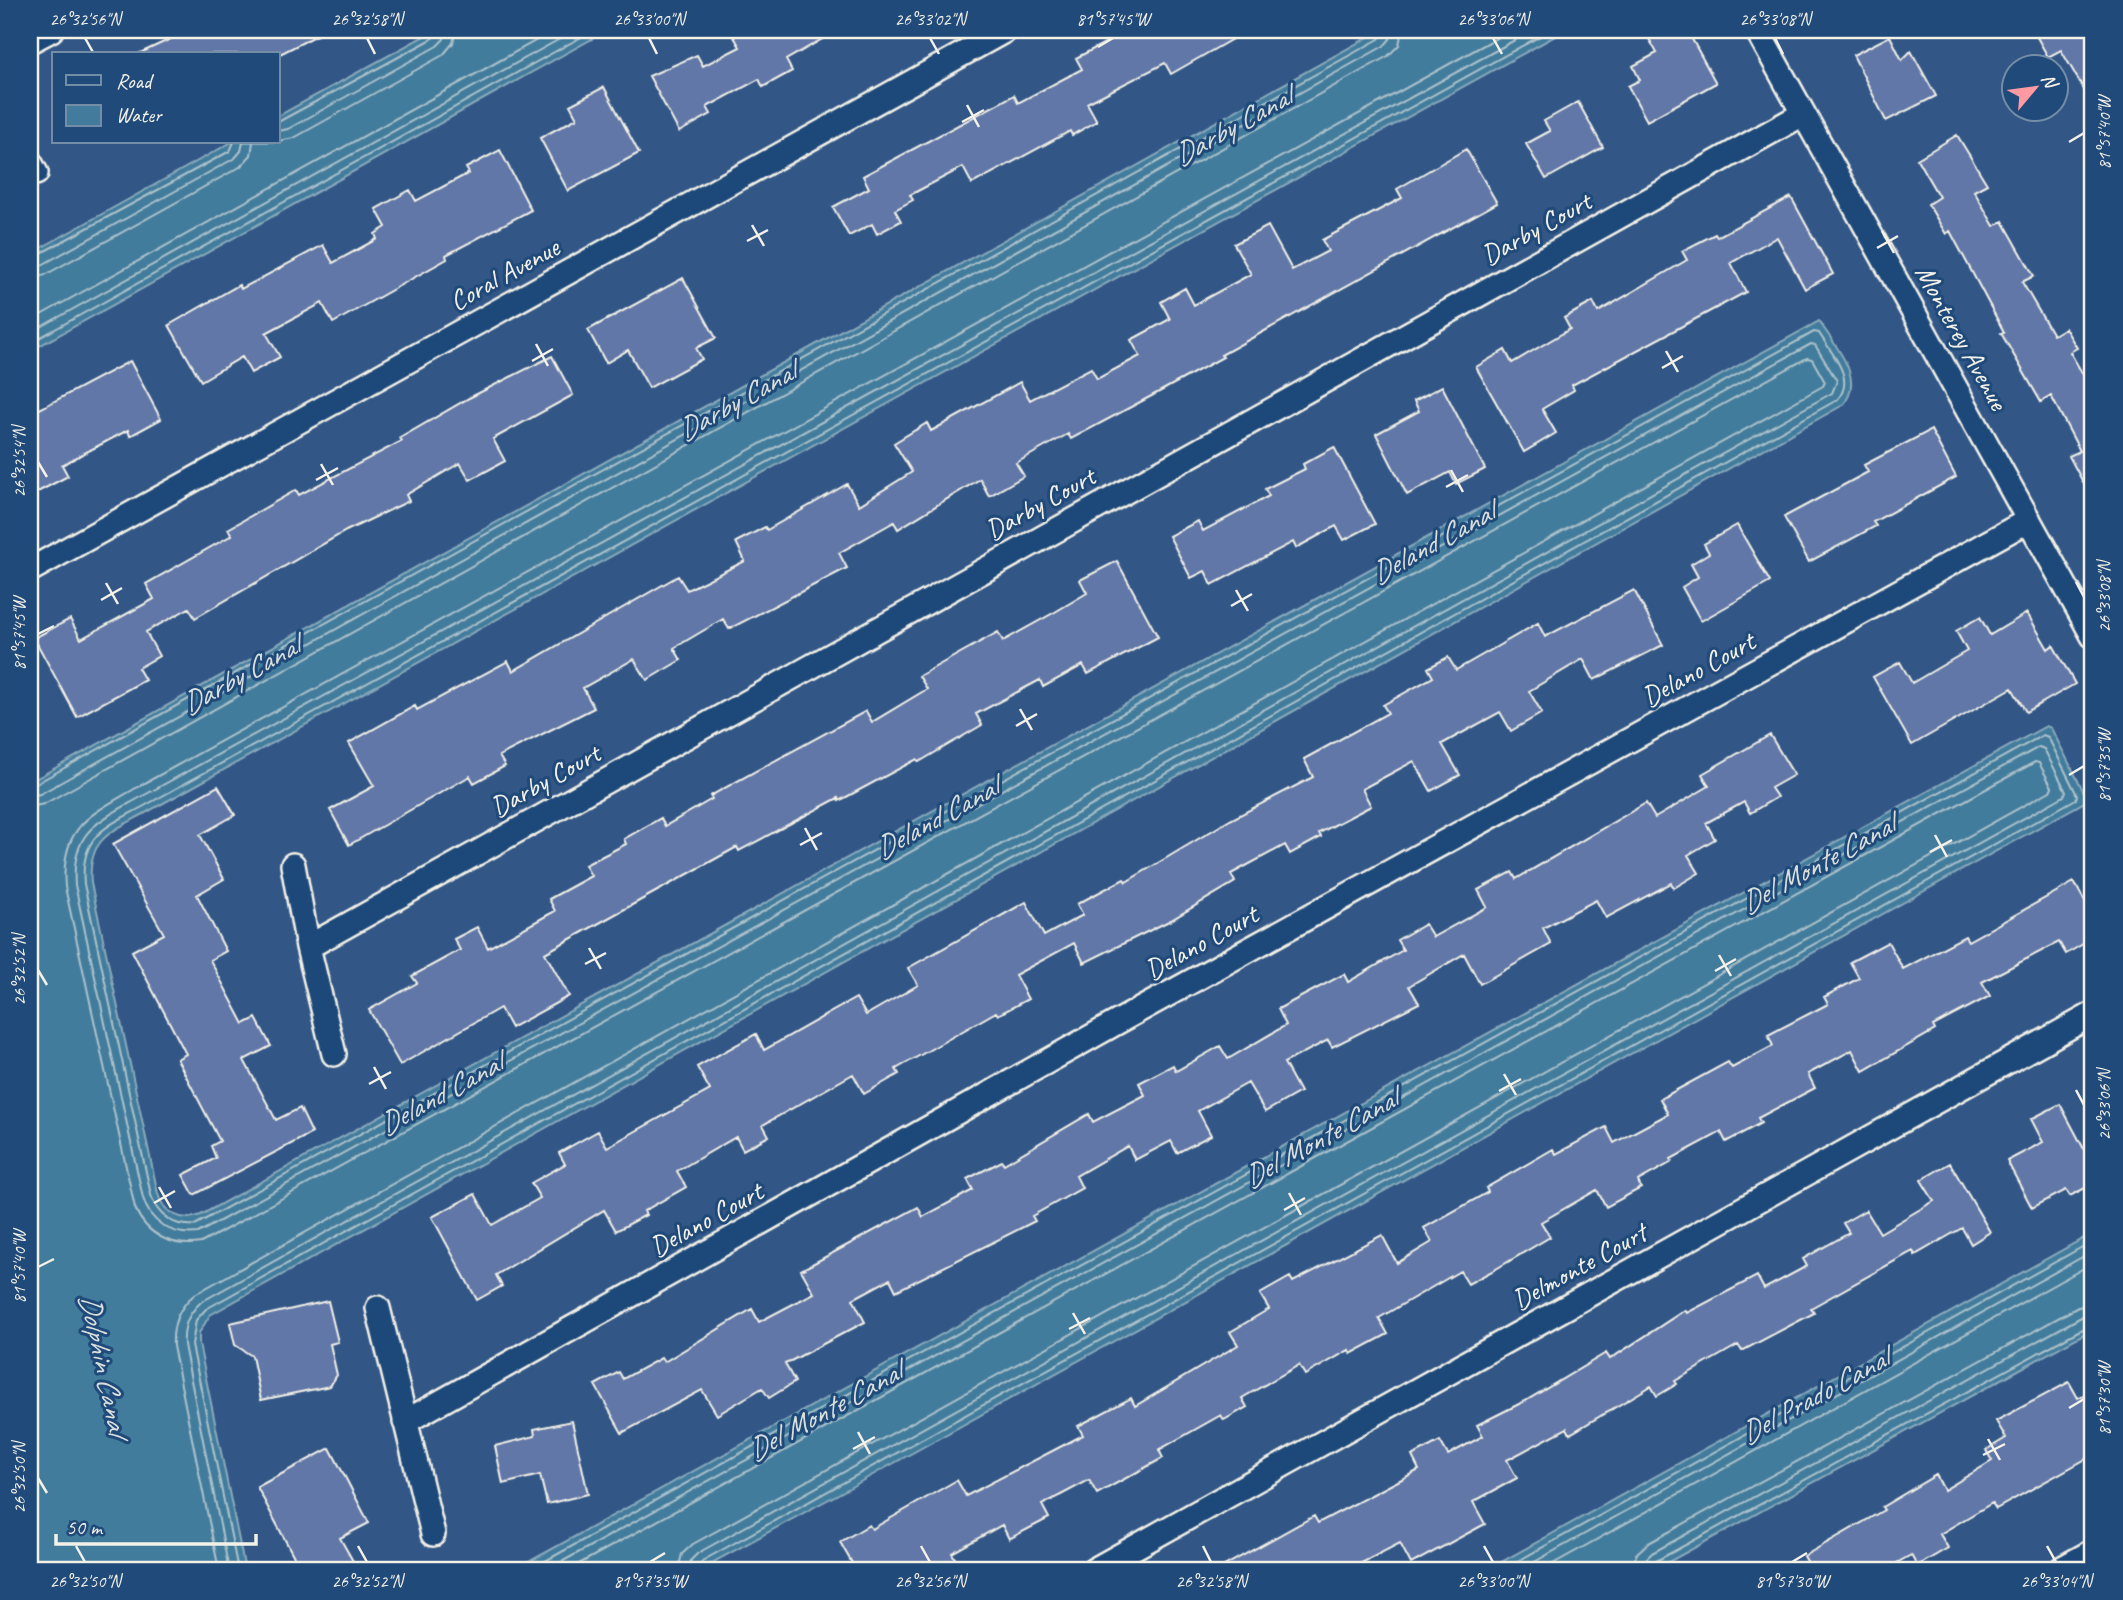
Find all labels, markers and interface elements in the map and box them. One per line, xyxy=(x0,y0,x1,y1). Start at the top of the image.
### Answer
text: 26°32'56"N xyxy=(50,8,124,30)
text: 26°32'58"N xyxy=(332,8,406,30)
text: 26°33'00"N xyxy=(614,8,688,30)
text: 26°33'02"N xyxy=(895,8,969,30)
text: 81°57'45"W xyxy=(1076,8,1153,30)
text: 26°33'06"N xyxy=(1458,8,1532,30)
text: 26°33'08"N xyxy=(1740,8,1814,30)
legend xyxy=(52,52,280,144)
north arrow xyxy=(2000,52,2070,122)
text: Road xyxy=(116,68,155,94)
text: N xyxy=(2036,69,2064,94)
water label: Darby Canal xyxy=(1166,73,1306,174)
text: 81°57'40"W xyxy=(2093,93,2115,170)
text: Water xyxy=(116,102,163,128)
street label: Darby Court xyxy=(1475,182,1599,272)
street label: Coral Avenue xyxy=(443,229,567,318)
street label: Monterey Avenue xyxy=(1908,258,2017,418)
water label: Darby Canal xyxy=(670,348,810,449)
text: 26°32'54"N xyxy=(8,423,30,497)
street label: Darby Court xyxy=(979,457,1103,547)
water label: Deland Canal xyxy=(1364,489,1509,592)
text: 26°33'08"N xyxy=(2093,558,2115,632)
text: 81°57'45"W xyxy=(8,594,30,671)
water label: Darby Canal xyxy=(174,622,314,723)
street label: Delano Court xyxy=(1635,622,1763,714)
text: 81°57'35"W xyxy=(2093,726,2115,803)
street label: Darby Court xyxy=(484,734,608,824)
water label: Deland Canal xyxy=(868,764,1013,867)
water label: Del Monte Canal xyxy=(1733,801,1910,922)
street label: Delano Court xyxy=(1138,895,1266,987)
text: 26°32'52"N xyxy=(8,931,30,1005)
water label: Deland Canal xyxy=(372,1040,517,1143)
text: 26°33'06"N xyxy=(2093,1066,2115,1140)
water label: Del Monte Canal xyxy=(1236,1075,1413,1196)
street label: Delano Court xyxy=(643,1172,771,1264)
street label: Delmonte Court xyxy=(1506,1213,1656,1317)
text: 81°57'40"W xyxy=(8,1227,30,1304)
water label: Dolphin Canal xyxy=(71,1290,139,1447)
water label: Del Prado Canal xyxy=(1733,1335,1904,1452)
water label: Del Monte Canal xyxy=(740,1348,917,1469)
text: 81°57'30"W xyxy=(2093,1359,2115,1436)
text: 26°32'50"N xyxy=(8,1439,30,1513)
scale bar xyxy=(56,1502,256,1546)
text: 50 m xyxy=(66,1514,104,1540)
text: 26°32'50"N xyxy=(50,1570,124,1592)
text: 26°32'52"N xyxy=(332,1570,406,1592)
text: 81°57'35"W xyxy=(613,1570,690,1592)
text: 26°32'56"N xyxy=(895,1570,969,1592)
text: 26°32'58"N xyxy=(1176,1570,1250,1592)
text: 26°33'00"N xyxy=(1458,1570,1532,1592)
text: 81°57'30"W xyxy=(1755,1570,1832,1592)
text: 26°33'04"N xyxy=(2021,1570,2095,1592)

